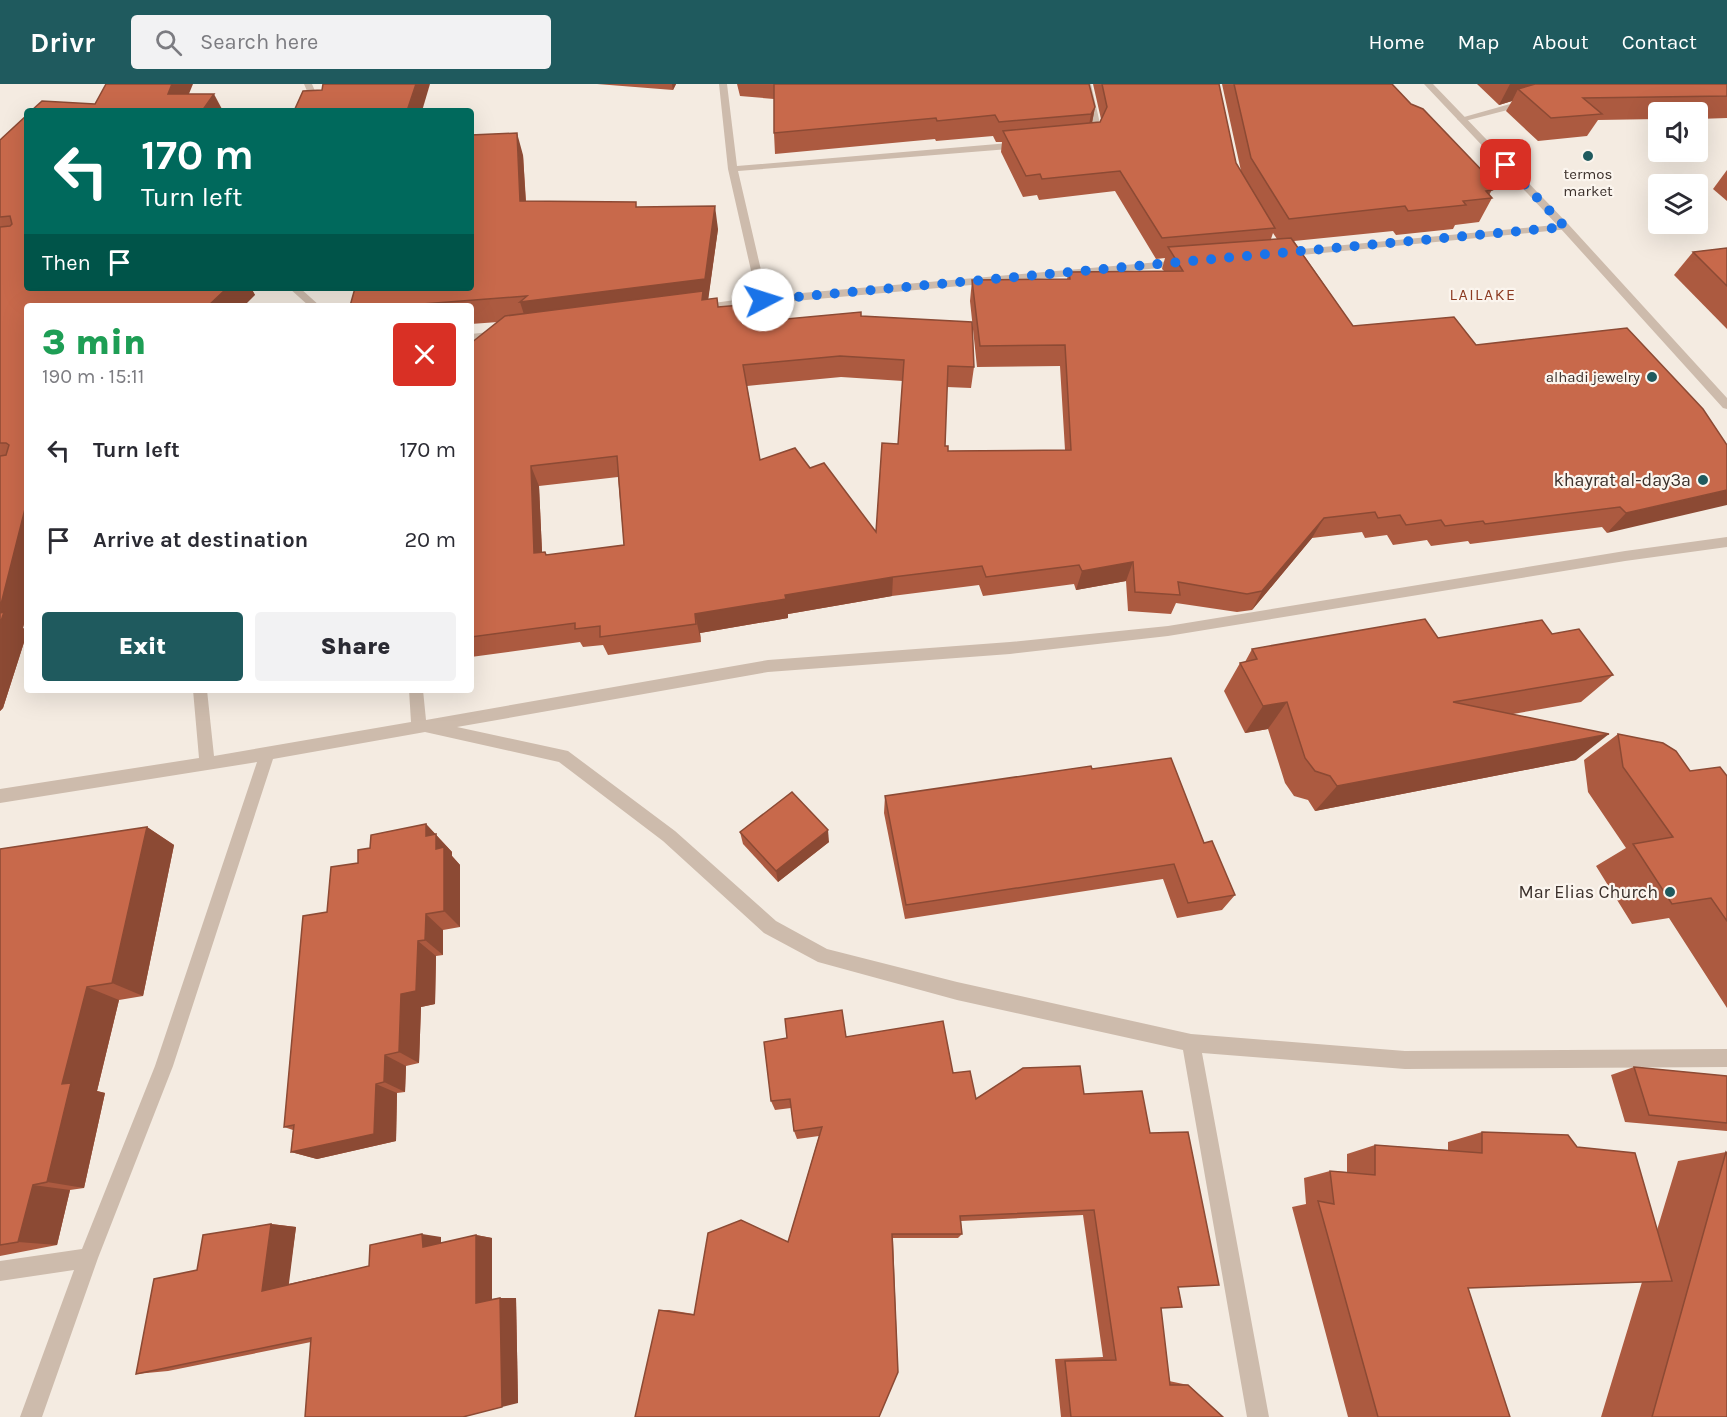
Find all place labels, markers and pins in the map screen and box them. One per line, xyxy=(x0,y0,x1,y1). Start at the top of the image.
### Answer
pin xyxy=(1480,139,1531,190)
marker: termos market xyxy=(1581,149,1595,163)
place label: termos market xyxy=(1563,165,1613,200)
place label: alhadi jewelry xyxy=(1546,368,1640,386)
marker: alhadi jewelry xyxy=(1645,370,1659,384)
place label: khayrat al-day3a xyxy=(1554,469,1691,491)
marker: khayrat al-day3a xyxy=(1696,473,1710,487)
place label: Mar Elias Church xyxy=(1518,881,1658,903)
marker: Mar Elias Church xyxy=(1663,885,1677,899)

